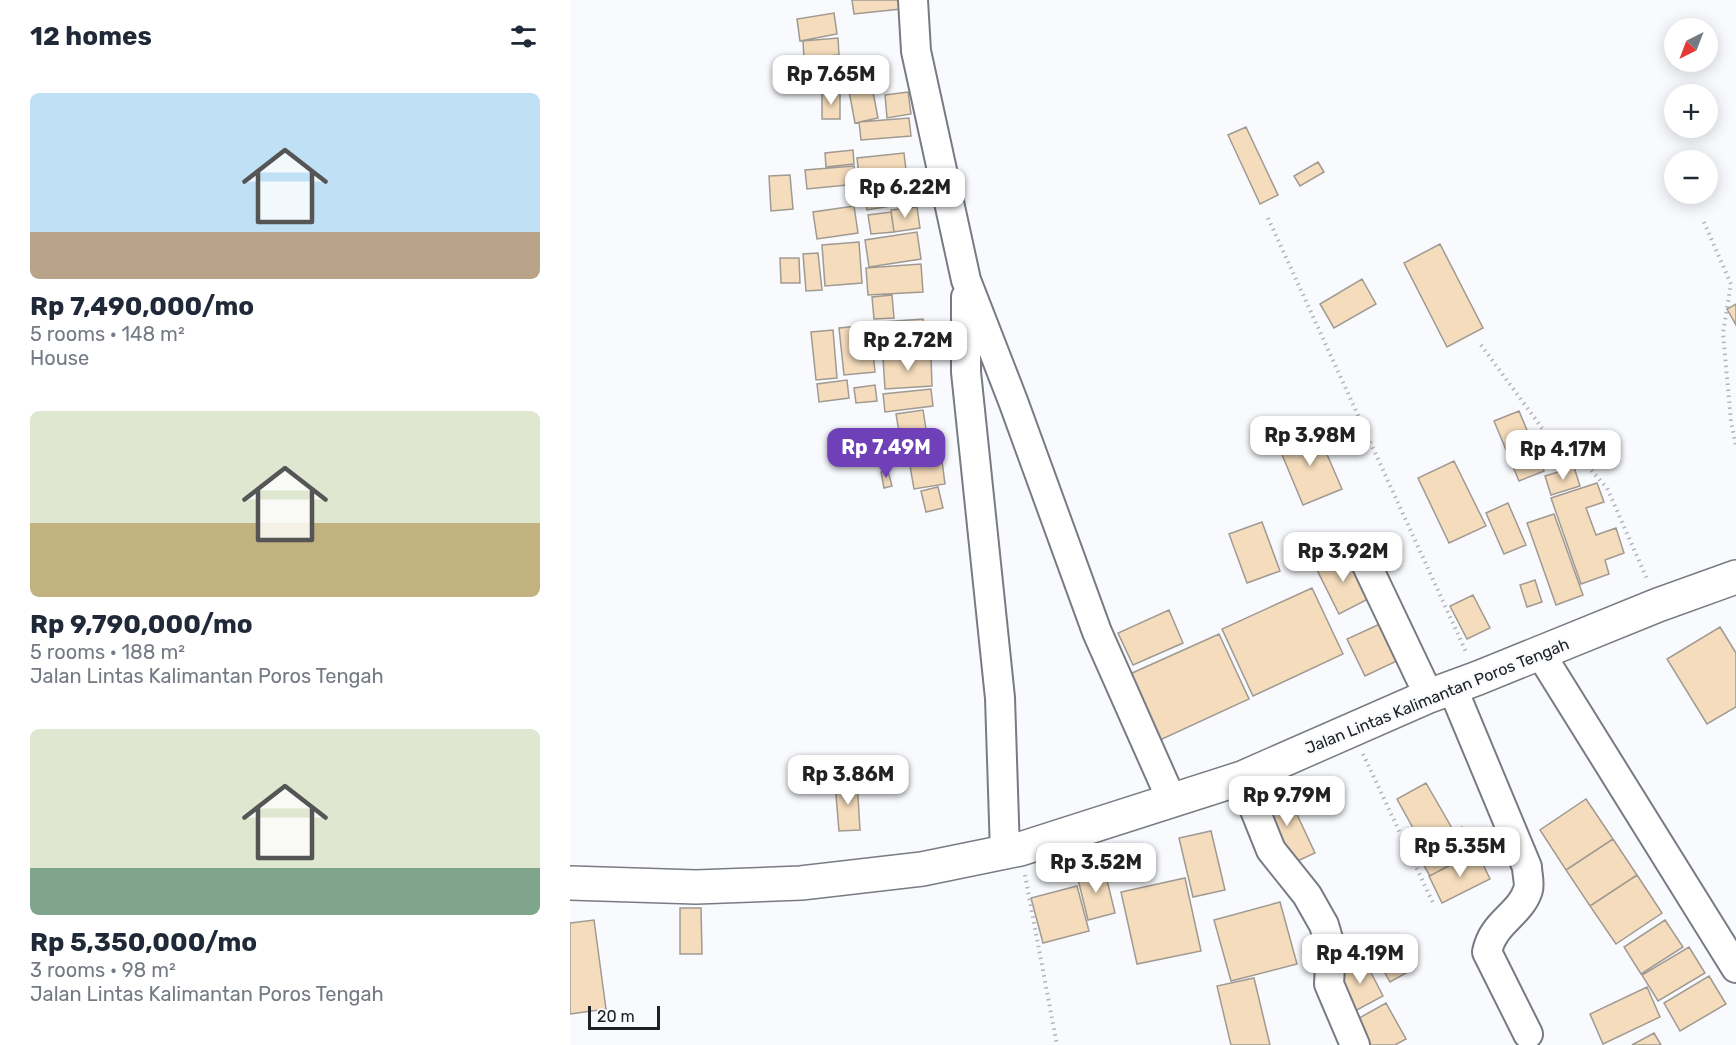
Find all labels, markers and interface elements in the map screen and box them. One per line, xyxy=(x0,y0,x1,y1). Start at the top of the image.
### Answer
north arrow xyxy=(1664,18,1718,72)
map controls xyxy=(1664,18,1718,204)
icon: filters xyxy=(507,20,540,53)
text: 12 homes xyxy=(30,21,152,52)
pin: Rp 7.65M xyxy=(769,55,893,106)
text: Rp 7.65M xyxy=(786,62,876,86)
button: + xyxy=(1664,84,1718,138)
icon: home xyxy=(231,132,339,240)
button: − xyxy=(1664,150,1718,204)
pin: Rp 6.22M xyxy=(843,168,967,219)
text: Rp 6.22M xyxy=(859,175,951,199)
text: Rp 7,490,000/mo xyxy=(30,291,254,322)
pin: Rp 2.72M xyxy=(846,321,970,372)
text: 5 rooms · 148 m² xyxy=(30,322,185,346)
text: Rp 2.72M xyxy=(863,328,953,352)
text: House xyxy=(30,346,89,370)
pin: Rp 3.98M xyxy=(1248,416,1372,467)
text: Rp 3.98M xyxy=(1264,423,1356,447)
pin: Rp 7.49M xyxy=(824,428,948,479)
pin: Rp 4.17M xyxy=(1501,430,1625,481)
text: Rp 7.49M xyxy=(841,435,931,459)
text: Rp 4.17M xyxy=(1520,437,1606,461)
icon: home xyxy=(231,450,339,558)
pin: Rp 3.92M xyxy=(1281,532,1405,583)
text: Rp 3.92M xyxy=(1297,539,1389,563)
text: Rp 9,790,000/mo xyxy=(30,609,253,640)
street label: Jalan Lintas Kalimantan Poros Tengah xyxy=(1302,634,1572,758)
text: 5 rooms · 188 m² xyxy=(30,640,185,664)
text: Jalan Lintas Kalimantan Poros Tengah xyxy=(30,664,384,688)
pin: Rp 3.86M xyxy=(786,755,910,806)
text: Rp 3.86M xyxy=(802,762,894,786)
icon: home xyxy=(231,768,339,876)
pin: Rp 9.79M xyxy=(1225,776,1349,827)
text: Rp 9.79M xyxy=(1243,783,1331,807)
pin: Rp 5.35M xyxy=(1398,827,1522,878)
text: Rp 5.35M xyxy=(1414,834,1506,858)
pin: Rp 3.52M xyxy=(1034,843,1158,894)
text: Rp 3.52M xyxy=(1050,850,1142,874)
text: Rp 5,350,000/mo xyxy=(30,927,257,958)
pin: Rp 4.19M xyxy=(1298,934,1422,985)
text: Rp 4.19M xyxy=(1316,941,1404,965)
text: 3 rooms · 98 m² xyxy=(30,958,176,982)
text: Jalan Lintas Kalimantan Poros Tengah xyxy=(30,982,384,1006)
scale bar xyxy=(588,1003,660,1030)
text: 20 m xyxy=(597,1007,635,1026)

